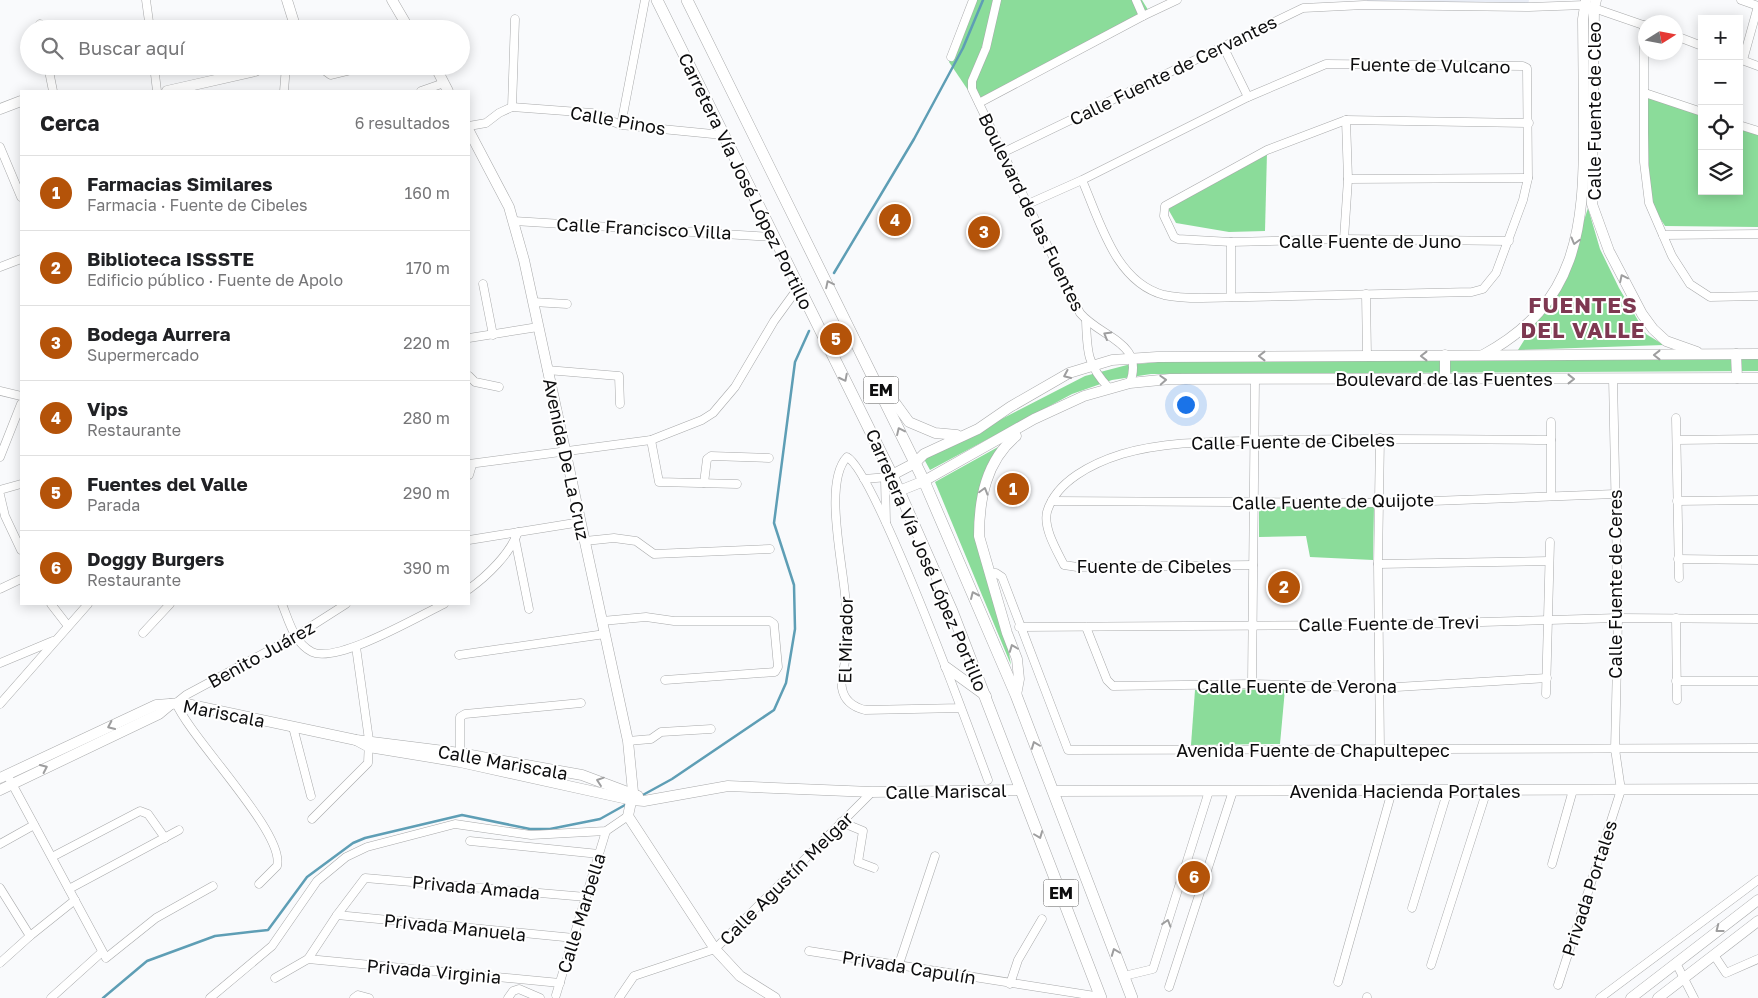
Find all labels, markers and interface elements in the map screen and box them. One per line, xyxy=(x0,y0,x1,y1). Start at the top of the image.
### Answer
street label: Calle Fuente de Cervantes xyxy=(1066,10,1280,130)
north arrow xyxy=(1638,15,1683,60)
map controls xyxy=(1698,15,1743,195)
button: + xyxy=(1698,15,1743,60)
search box xyxy=(20,20,470,75)
street label: Calle Fuente de Cleo xyxy=(1583,22,1605,200)
icon: search xyxy=(38,34,66,62)
text: Buscar aquí xyxy=(78,36,185,59)
street label: Carretera Vía José López Portillo xyxy=(674,49,818,313)
street label: Fuente de Vulcano xyxy=(1349,53,1511,77)
button: − xyxy=(1698,60,1743,105)
street label: Calle Pinos xyxy=(568,101,668,139)
button: locate xyxy=(1698,105,1743,150)
street label: Boulevard de las Fuentes xyxy=(974,109,1090,315)
text: Cerca xyxy=(40,110,99,136)
text: 6 resultados xyxy=(355,113,450,133)
button: layers xyxy=(1698,150,1743,195)
text: Farmacias Similares xyxy=(87,172,273,195)
text: 1 xyxy=(52,183,60,203)
text: 160 m xyxy=(404,183,450,203)
text: Farmacia · Fuente de Cibeles xyxy=(87,195,308,215)
pin: 4 xyxy=(879,201,911,239)
street label: Calle Francisco Villa xyxy=(556,212,732,244)
pin: 3 xyxy=(968,213,1000,251)
street label: Calle Fuente de Juno xyxy=(1279,230,1461,252)
one-way arrow xyxy=(1571,236,1581,245)
text: Biblioteca ISSSTE xyxy=(87,247,254,270)
text: 2 xyxy=(51,258,61,278)
text: 170 m xyxy=(406,258,450,278)
text: Edificio público · Fuente de Apolo xyxy=(87,270,343,290)
one-way arrow xyxy=(1619,274,1629,283)
one-way arrow xyxy=(825,281,835,290)
district label: FUENTES DEL VALLE xyxy=(1521,291,1645,343)
pin: 5 xyxy=(820,320,852,358)
text: Bodega Aurrera xyxy=(87,322,231,345)
one-way arrow xyxy=(1104,331,1113,341)
text: 3 xyxy=(51,333,61,353)
text: 220 m xyxy=(403,333,450,353)
text: Supermercado xyxy=(87,345,199,365)
one-way arrow xyxy=(1420,350,1428,361)
one-way arrow xyxy=(1653,350,1660,360)
one-way arrow xyxy=(1258,351,1266,361)
one-way arrow xyxy=(1063,368,1072,379)
street label: Boulevard de las Fuentes xyxy=(1335,368,1553,390)
one-way arrow xyxy=(838,373,848,382)
one-way arrow xyxy=(1159,374,1167,385)
one-way arrow xyxy=(1567,374,1575,384)
street label: Avenida De La Cruz xyxy=(539,376,595,542)
road number: EM xyxy=(864,376,898,404)
your location xyxy=(1173,392,1199,418)
text: Vips xyxy=(87,397,128,420)
text: 4 xyxy=(51,408,61,428)
text: 280 m xyxy=(403,408,450,428)
text: Restaurante xyxy=(87,420,181,440)
street label: Carretera Vía José López Portillo xyxy=(862,426,992,694)
one-way arrow xyxy=(895,427,906,436)
street label: Calle Fuente de Cibeles xyxy=(1191,428,1395,454)
pin: 1 xyxy=(997,470,1029,508)
text: Fuentes del Valle xyxy=(87,472,248,495)
text: 5 xyxy=(51,483,61,503)
text: 290 m xyxy=(403,483,450,503)
one-way arrow xyxy=(978,487,988,496)
street label: Calle Fuente de Quijote xyxy=(1232,488,1434,514)
street label: Calle Fuente de Ceres xyxy=(1604,489,1626,679)
text: Parada xyxy=(87,495,140,515)
text: Doggy Burgers xyxy=(87,547,224,570)
street label: Fuente de Cibeles xyxy=(1076,555,1232,577)
text: 6 xyxy=(51,558,61,578)
text: 390 m xyxy=(403,558,450,578)
pin: 2 xyxy=(1268,568,1300,606)
text: Restaurante xyxy=(87,570,181,590)
one-way arrow xyxy=(969,591,980,600)
street label: El Mirador xyxy=(833,596,857,684)
street label: Calle Fuente de Trevi xyxy=(1298,610,1480,636)
street label: Benito Juárez xyxy=(204,616,318,692)
one-way arrow xyxy=(1009,644,1019,653)
street label: Calle Fuente de Verona xyxy=(1197,675,1397,697)
street label: Mariscala xyxy=(181,694,267,732)
one-way arrow xyxy=(108,720,117,730)
street label: Avenida Fuente de Chapultepec xyxy=(1176,739,1450,761)
street label: Calle Mariscala xyxy=(436,740,570,784)
one-way arrow xyxy=(1031,741,1041,750)
one-way arrow xyxy=(39,764,48,775)
one-way arrow xyxy=(596,777,605,787)
street label: Calle Mariscal xyxy=(885,779,1007,803)
street label: Avenida Hacienda Portales xyxy=(1289,780,1521,802)
street label: Calle Agustín Melgar xyxy=(715,807,857,949)
street label: Privada Portales xyxy=(1557,817,1621,959)
one-way arrow xyxy=(1033,830,1043,839)
street label: Calle Marbella xyxy=(552,850,610,976)
pin: 6 xyxy=(1178,858,1210,896)
street label: Privada Amada xyxy=(411,870,541,904)
road number: EM xyxy=(1044,880,1078,906)
street label: Privada Manuela xyxy=(383,909,527,945)
one-way arrow xyxy=(1162,919,1172,927)
one-way arrow xyxy=(1716,924,1725,932)
street label: Privada Capulín xyxy=(841,946,977,988)
one-way arrow xyxy=(1110,949,1120,957)
street label: Privada Virginia xyxy=(366,954,502,988)

